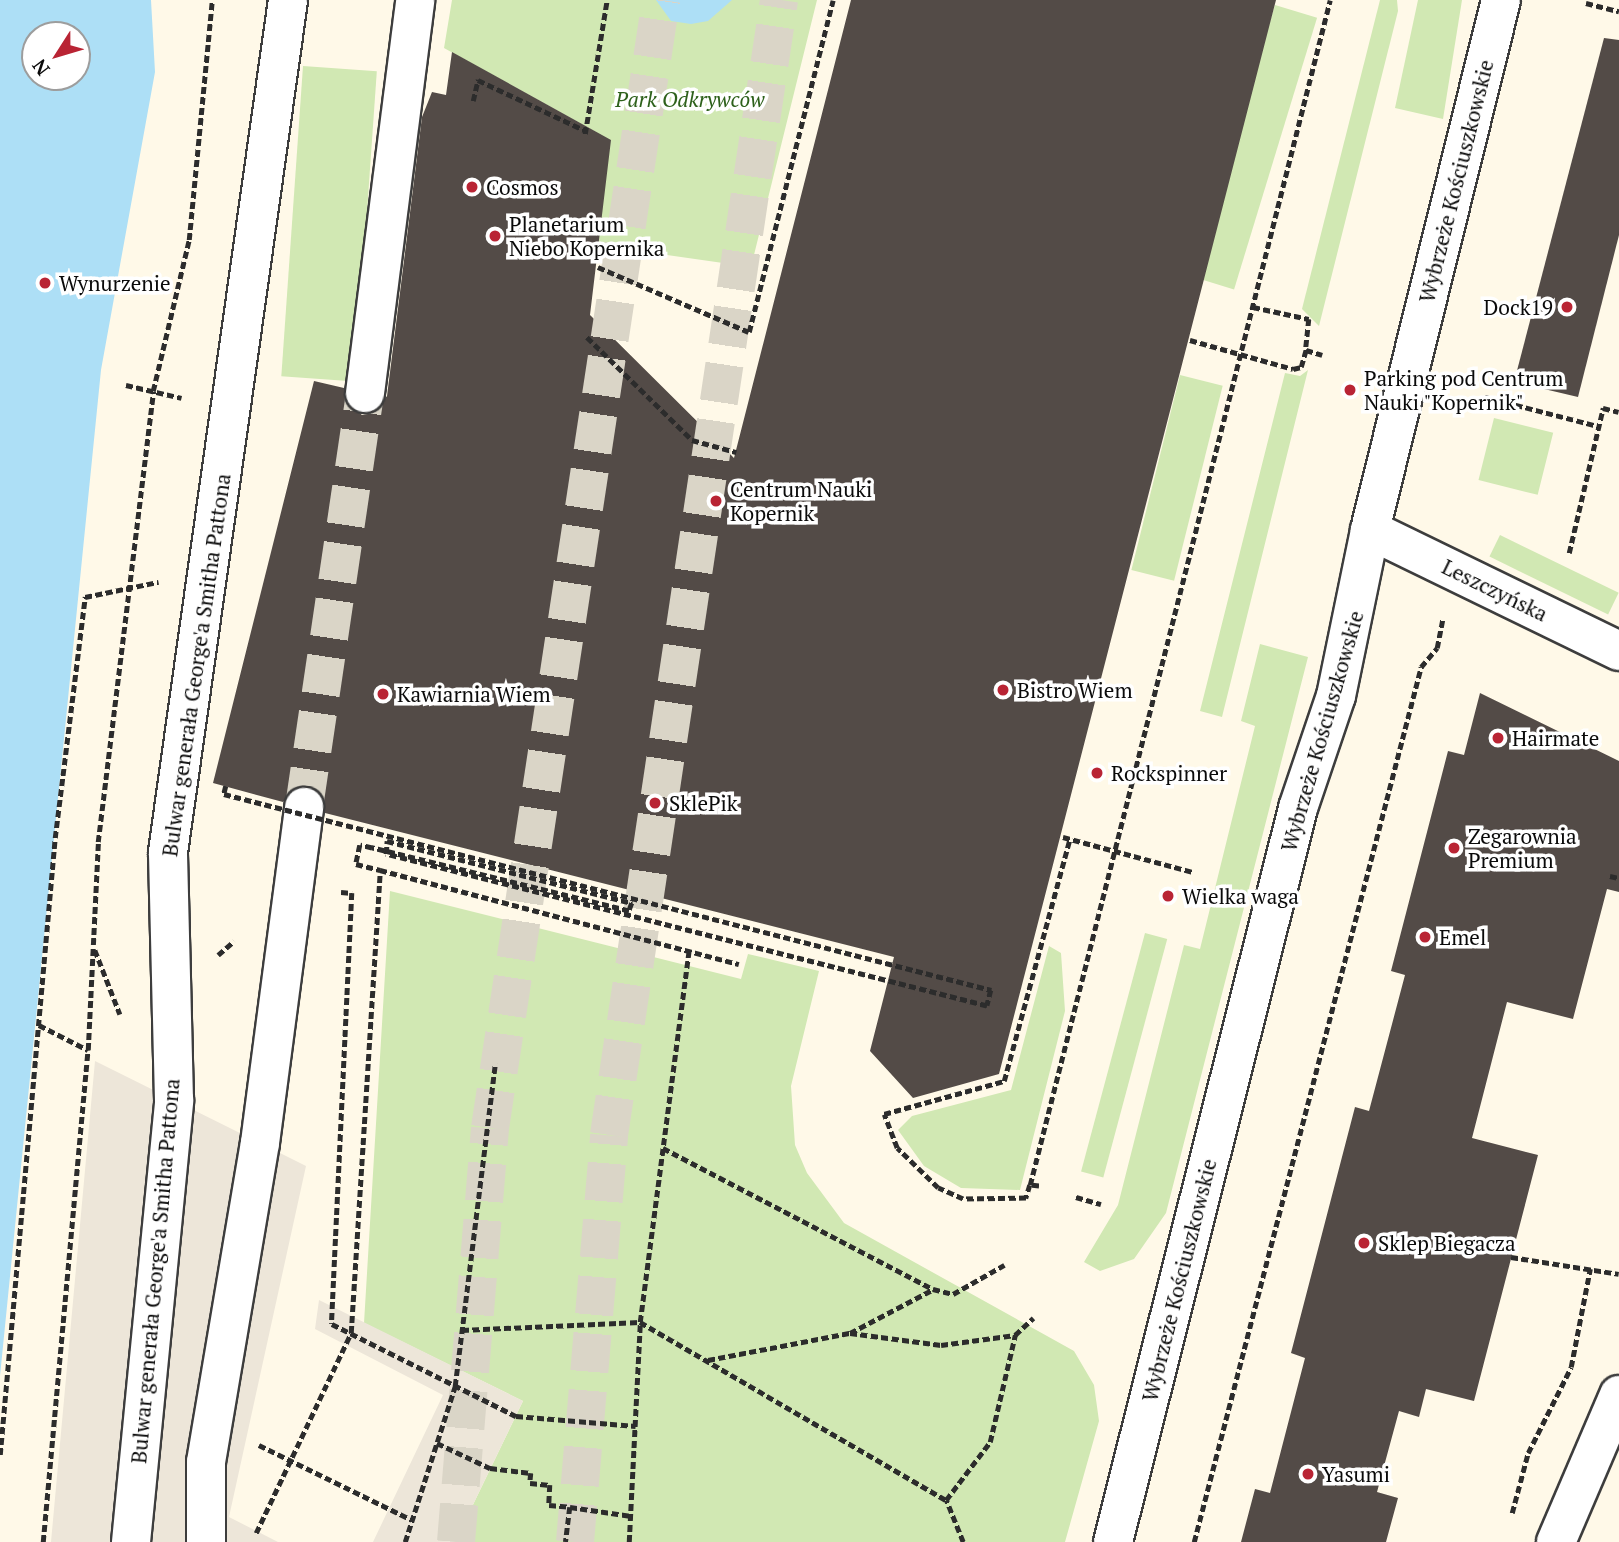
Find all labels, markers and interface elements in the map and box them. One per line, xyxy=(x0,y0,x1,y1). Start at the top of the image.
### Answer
north arrow xyxy=(21,21,91,91)
text: N xyxy=(26,54,55,81)
street label: Wybrzeże Kościuszkowskie xyxy=(1414,57,1498,305)
park label: Park Odkrywców xyxy=(615,86,765,112)
place label: Cosmos xyxy=(486,174,559,200)
marker: Cosmos xyxy=(464,179,480,195)
place label: Planetarium Niebo Kopernika xyxy=(509,211,664,261)
marker: Planetarium Niebo Kopernika xyxy=(487,228,503,244)
place label: Wynurzenie xyxy=(59,270,171,296)
marker: Wynurzenie xyxy=(37,275,53,291)
place label: Dock19 xyxy=(1484,294,1553,320)
marker: Dock19 xyxy=(1559,299,1575,315)
place label: Parking pod Centrum Nauki "Kopernik" xyxy=(1364,365,1563,415)
marker: Parking pod Centrum Nauki "Kopernik" xyxy=(1342,382,1358,398)
street label: Bulwar generała George'a Smitha Pattona xyxy=(157,472,235,858)
place label: Centrum Nauki Kopernik xyxy=(730,476,872,526)
marker: Centrum Nauki Kopernik xyxy=(708,493,724,509)
street label: Leszczyńska xyxy=(1438,554,1552,626)
street label: Wybrzeże Kościuszkowskie xyxy=(1276,608,1368,854)
place label: Bistro Wiem xyxy=(1017,677,1133,703)
place label: Kawiarnia Wiem xyxy=(397,681,551,707)
marker: Bistro Wiem xyxy=(995,682,1011,698)
marker: Kawiarnia Wiem xyxy=(375,686,391,702)
place label: Hairmate xyxy=(1512,725,1599,751)
marker: Hairmate xyxy=(1490,730,1506,746)
place label: Rockspinner xyxy=(1111,760,1227,786)
marker: Rockspinner xyxy=(1089,765,1105,781)
place label: SklePik xyxy=(669,790,738,816)
marker: SklePik xyxy=(647,795,663,811)
place label: Zegarownia Premium xyxy=(1468,823,1577,873)
marker: Zegarownia Premium xyxy=(1446,840,1462,856)
place label: Wielka waga xyxy=(1182,883,1299,909)
marker: Wielka waga xyxy=(1160,888,1176,904)
place label: Emel xyxy=(1439,924,1486,950)
marker: Emel xyxy=(1417,929,1433,945)
street label: Bulwar generała George'a Smitha Pattona xyxy=(126,1077,184,1465)
street label: Wybrzeże Kościuszkowskie xyxy=(1137,1156,1221,1404)
place label: Sklep Biegacza xyxy=(1378,1230,1516,1256)
marker: Sklep Biegacza xyxy=(1356,1235,1372,1251)
place label: Yasumi xyxy=(1322,1461,1390,1487)
marker: Yasumi xyxy=(1300,1466,1316,1482)

